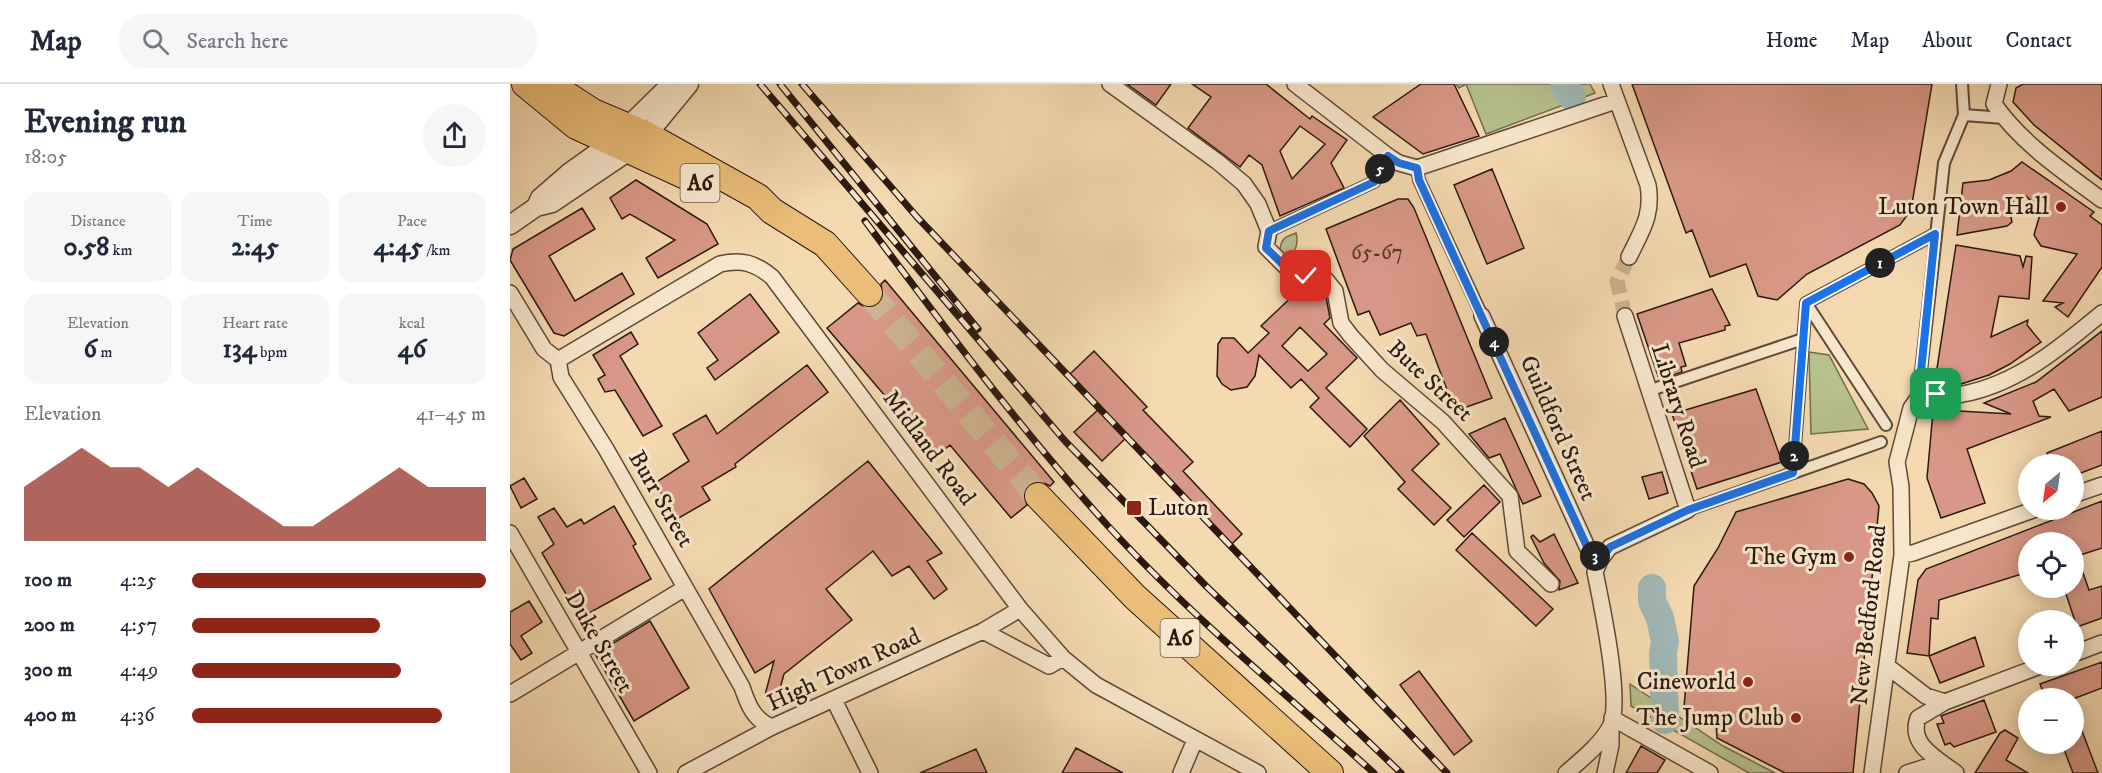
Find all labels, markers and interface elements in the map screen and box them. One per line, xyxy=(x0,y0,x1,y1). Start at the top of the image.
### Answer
search box xyxy=(118,14,538,68)
text: Map xyxy=(30,24,82,59)
icon: search xyxy=(139,25,172,58)
text: Search here xyxy=(187,28,288,55)
text: Home xyxy=(1766,28,1818,54)
text: Map xyxy=(1851,28,1889,54)
text: About xyxy=(1922,28,1973,54)
text: Contact xyxy=(2006,28,2072,54)
text: Evening run xyxy=(24,102,186,143)
button: share xyxy=(423,104,486,167)
text: 18:05 xyxy=(24,145,67,170)
pin: 5 xyxy=(1365,154,1395,184)
text: 5 xyxy=(1376,159,1384,179)
road number: A6 xyxy=(680,164,720,202)
place label: Luton Town Hall xyxy=(1878,192,2050,222)
marker: Luton Town Hall xyxy=(2054,200,2068,214)
text: Distance xyxy=(70,211,126,231)
text: Time xyxy=(238,211,272,231)
text: Pace xyxy=(397,211,427,231)
text: 0.58 xyxy=(63,231,109,264)
text: 2:45 xyxy=(231,231,279,264)
text: 4:45 xyxy=(373,231,423,264)
text: km xyxy=(109,240,133,260)
text: /km xyxy=(423,240,451,260)
house number: 65-67 xyxy=(1351,240,1403,266)
pin: 1 xyxy=(1865,248,1895,278)
pin xyxy=(1280,250,1331,301)
text: 1 xyxy=(1877,253,1883,273)
icon: check xyxy=(1289,259,1322,292)
text: Elevation xyxy=(67,313,129,333)
text: Heart rate xyxy=(222,313,288,333)
text: kcal xyxy=(399,313,425,333)
pin: 4 xyxy=(1479,327,1509,357)
text: 4 xyxy=(1489,332,1499,352)
text: 6 xyxy=(84,333,97,366)
text: 134 xyxy=(222,333,257,366)
text: 46 xyxy=(398,333,426,366)
street label: Bute Street xyxy=(1381,334,1479,428)
street label: Library Road xyxy=(1644,340,1712,472)
text: m xyxy=(97,342,113,362)
text: bpm xyxy=(257,342,288,362)
street label: Guildford Street xyxy=(1513,351,1603,505)
pin xyxy=(1910,368,1961,419)
icon: arrive xyxy=(1919,377,1952,410)
street label: Midland Road xyxy=(876,384,982,512)
text: Elevation xyxy=(24,402,101,427)
text: 41–45 m xyxy=(416,402,486,427)
pin: 2 xyxy=(1779,441,1809,471)
street label: Burr Street xyxy=(621,445,701,553)
text: 2 xyxy=(1790,446,1798,466)
north arrow xyxy=(2018,454,2084,520)
map controls xyxy=(2018,454,2084,754)
place label: Luton xyxy=(1148,493,1209,523)
marker: Luton xyxy=(1125,499,1143,517)
street label: New Bedford Road xyxy=(1845,523,1893,707)
button: locate xyxy=(2018,532,2084,598)
pin: 3 xyxy=(1580,541,1610,571)
place label: The Gym xyxy=(1745,542,1837,572)
text: 3 xyxy=(1592,546,1598,566)
marker: The Gym xyxy=(1842,550,1856,564)
text: 100 m xyxy=(24,568,72,593)
text: 4:25 xyxy=(120,568,156,593)
street label: Duke Street xyxy=(558,586,640,699)
button: + xyxy=(2018,610,2084,676)
text: 200 m xyxy=(24,613,75,638)
text: 4:57 xyxy=(120,613,157,638)
road number: A6 xyxy=(1160,619,1200,657)
street label: High Town Road xyxy=(763,621,925,719)
text: 300 m xyxy=(24,658,72,683)
text: 4:49 xyxy=(120,658,158,683)
place label: Cineworld xyxy=(1637,667,1736,697)
marker: Cineworld xyxy=(1741,675,1755,689)
button: − xyxy=(2018,688,2084,754)
text: 400 m xyxy=(24,703,76,728)
text: 4:36 xyxy=(120,703,155,728)
place label: The Jump Club xyxy=(1636,703,1784,733)
marker: The Jump Club xyxy=(1789,711,1803,725)

